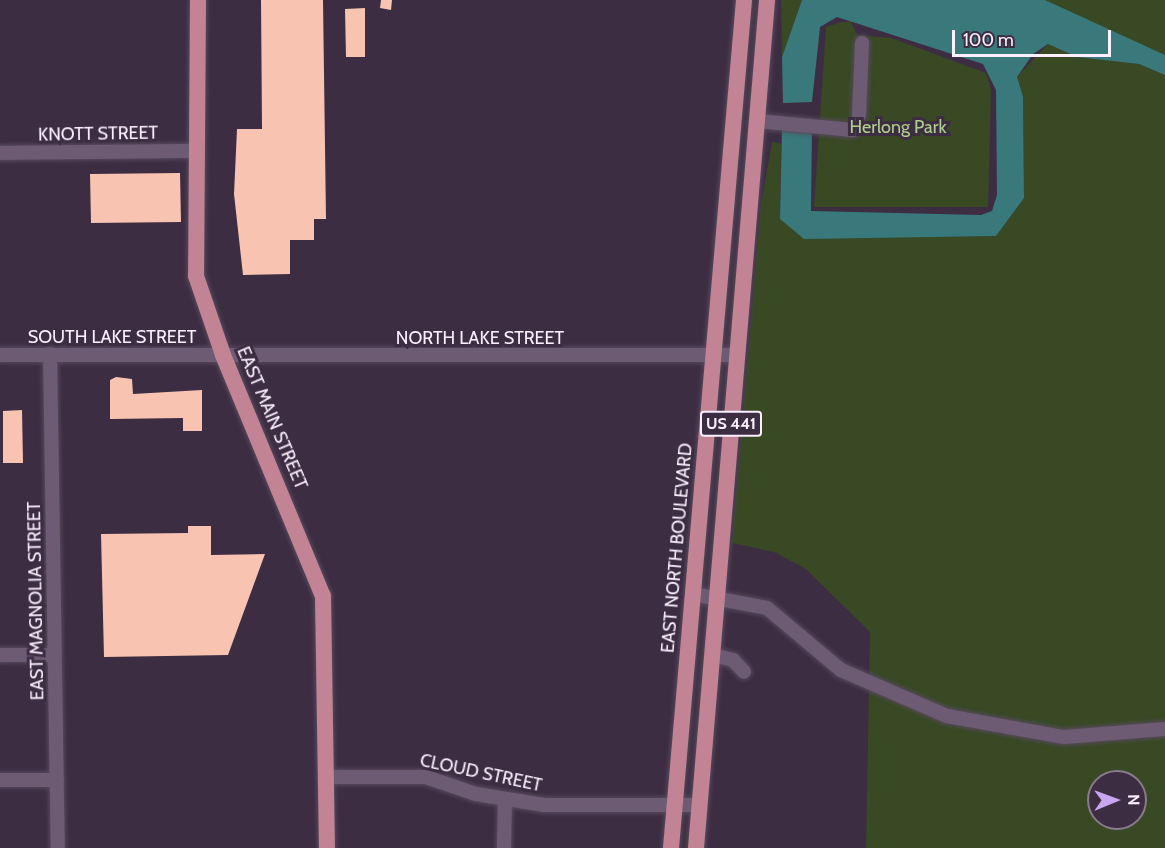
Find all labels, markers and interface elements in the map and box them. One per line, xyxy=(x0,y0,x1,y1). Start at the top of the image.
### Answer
scale bar xyxy=(955,18,1114,56)
text: 100 m xyxy=(963,29,1014,51)
park label: Herlong Park xyxy=(850,116,946,138)
street label: KNOTT STREET xyxy=(38,122,158,146)
street label: SOUTH LAKE STREET xyxy=(28,326,196,348)
street label: NORTH LAKE STREET xyxy=(396,327,564,349)
street label: EAST MAIN STREET xyxy=(232,343,312,493)
road number: US 441 xyxy=(700,411,762,437)
street label: EAST NORTH BOULEVARD xyxy=(657,442,697,654)
street label: EAST MAGNOLIA STREET xyxy=(23,502,49,700)
street label: CLOUD STREET xyxy=(418,750,544,796)
north arrow xyxy=(1087,770,1147,830)
text: N xyxy=(1124,794,1143,806)

